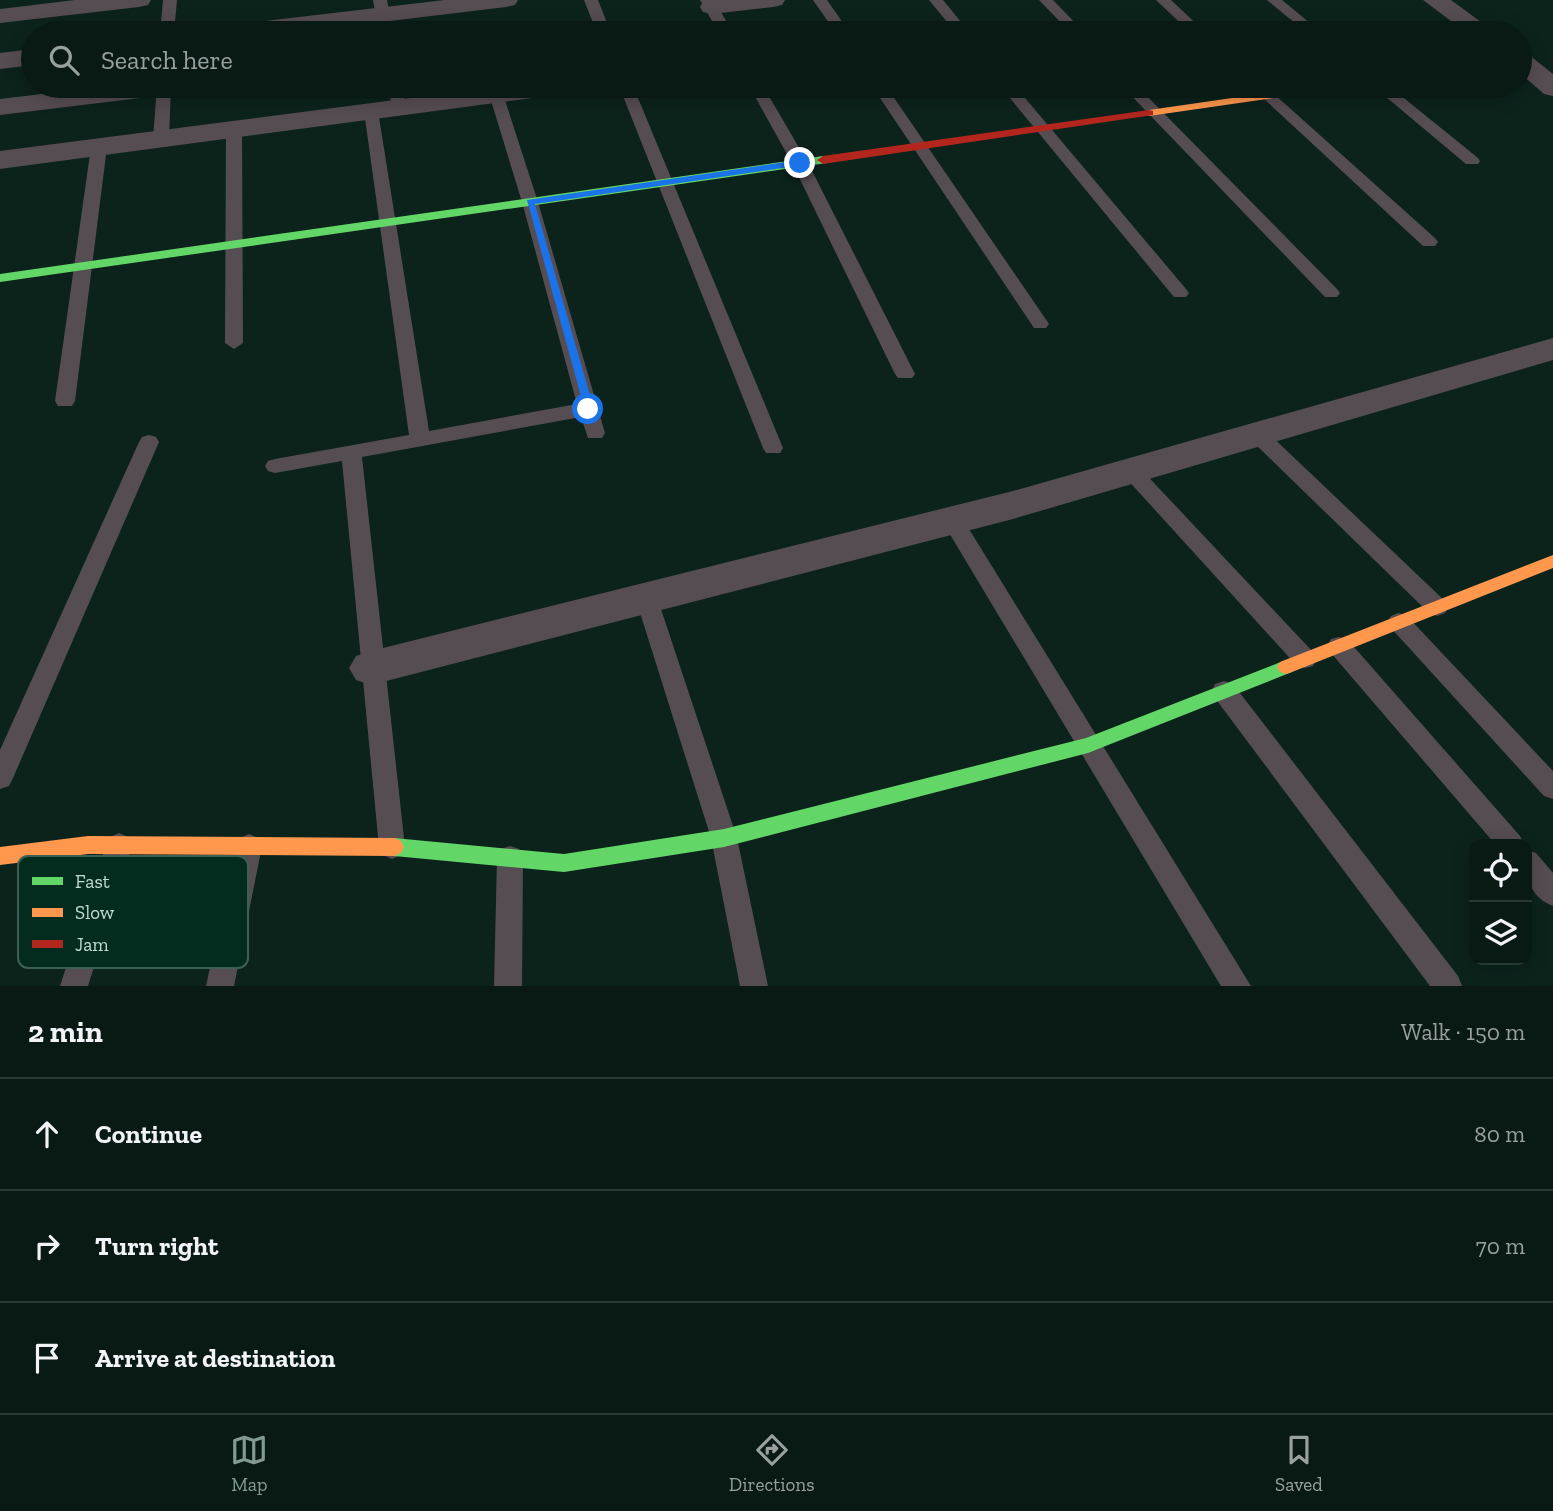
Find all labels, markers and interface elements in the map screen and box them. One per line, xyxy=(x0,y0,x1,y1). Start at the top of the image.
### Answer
search box xyxy=(21,21,1532,98)
icon: search xyxy=(45,41,83,79)
text: Search here xyxy=(101,44,233,76)
route end xyxy=(784,147,815,178)
route start xyxy=(572,393,603,424)
map controls xyxy=(1469,839,1532,965)
button: locate xyxy=(1469,839,1532,902)
legend xyxy=(18,856,248,968)
text: Fast xyxy=(75,870,110,893)
text: Slow xyxy=(75,901,115,924)
button: layers xyxy=(1469,902,1532,965)
text: Jam xyxy=(75,933,109,956)
text: 2 min xyxy=(28,1014,103,1050)
text: Walk · 150 m xyxy=(1401,1018,1525,1046)
icon: ahead xyxy=(28,1115,66,1153)
text: Continue xyxy=(95,1118,202,1150)
text: 80 m xyxy=(1474,1120,1525,1148)
icon: right xyxy=(28,1227,66,1265)
text: Turn right xyxy=(95,1230,218,1262)
text: 70 m xyxy=(1476,1232,1525,1260)
icon: arrive xyxy=(28,1339,66,1377)
text: Arrive at destination xyxy=(95,1342,335,1374)
tab: Map xyxy=(230,1431,268,1496)
tab: Directions xyxy=(729,1431,815,1496)
tab: Saved xyxy=(1275,1431,1323,1496)

